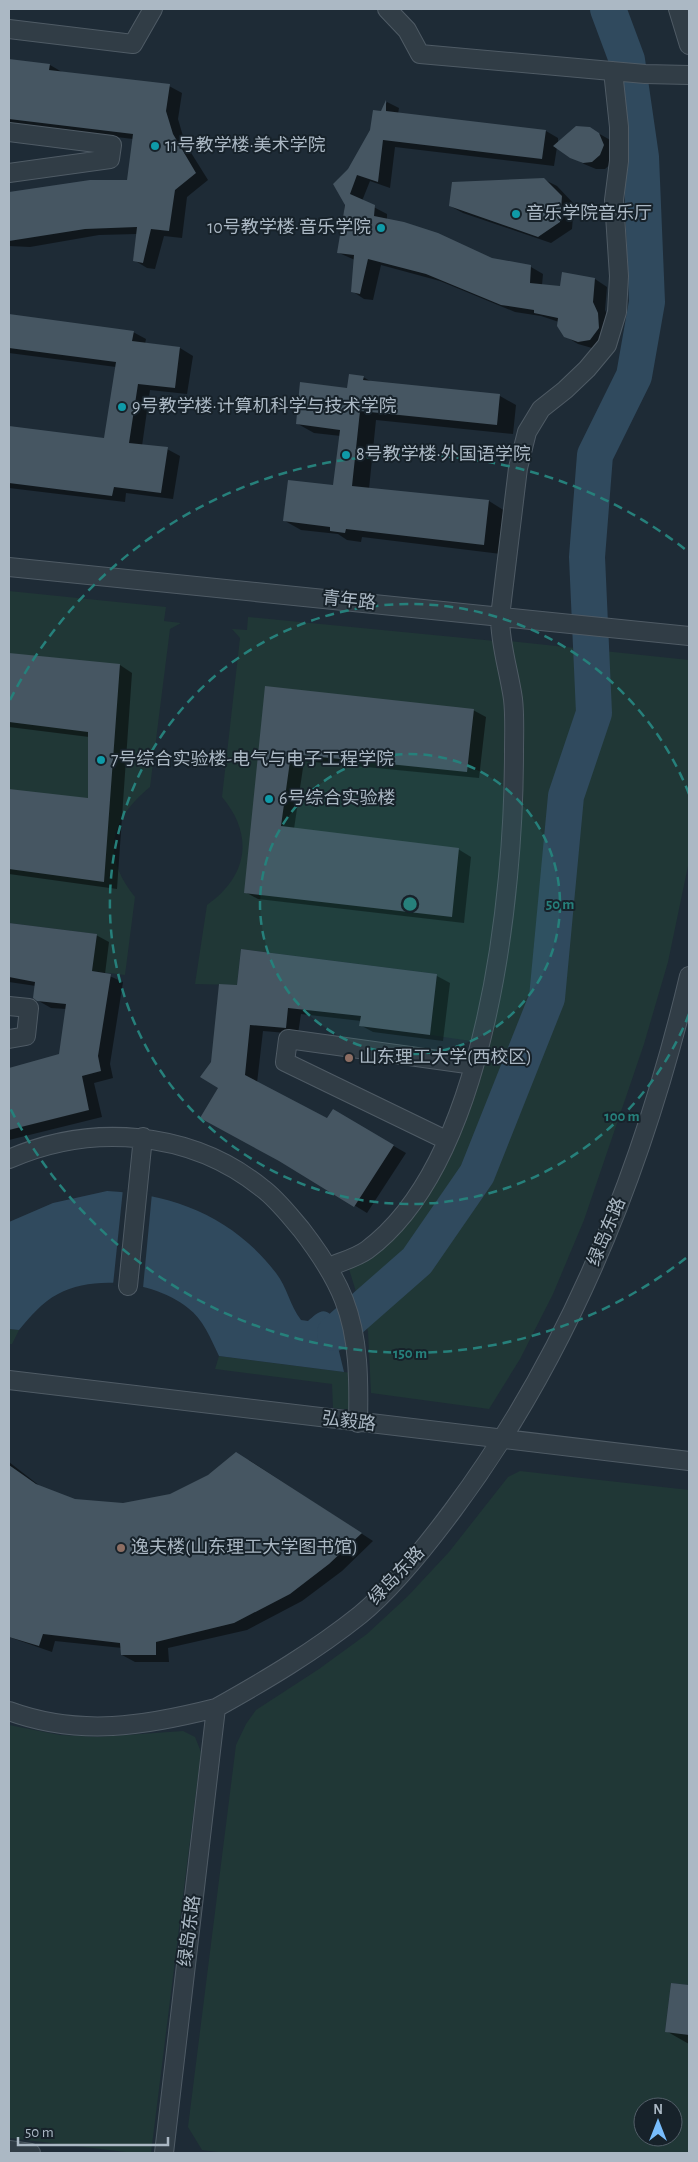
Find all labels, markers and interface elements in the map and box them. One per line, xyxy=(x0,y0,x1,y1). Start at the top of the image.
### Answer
place label: 11号教学楼·美术学院 xyxy=(165,135,326,155)
marker: 11号教学楼·美术学院 xyxy=(149,140,161,152)
place label: 音乐学院音乐厅 xyxy=(526,203,652,223)
marker: 音乐学院音乐厅 xyxy=(510,208,522,220)
place label: 10号教学楼·音乐学院 xyxy=(207,217,371,237)
marker: 10号教学楼·音乐学院 xyxy=(375,222,387,234)
place label: 9号教学楼·计算机科学与技术学院 xyxy=(132,396,397,416)
marker: 9号教学楼·计算机科学与技术学院 xyxy=(116,401,128,413)
place label: 8号教学楼·外国语学院 xyxy=(356,444,531,464)
marker: 8号教学楼·外国语学院 xyxy=(340,449,352,461)
street label: 青年路 xyxy=(321,587,377,613)
place label: 7号综合实验楼-电气与电子工程学院 xyxy=(111,749,394,769)
marker: 7号综合实验楼-电气与电子工程学院 xyxy=(95,754,107,766)
place label: 6号综合实验楼 xyxy=(279,788,395,808)
marker: 6号综合实验楼 xyxy=(263,793,275,805)
centre of rings xyxy=(401,895,419,913)
text: 50 m xyxy=(546,897,574,912)
place label: 山东理工大学(西校区) xyxy=(359,1047,532,1067)
marker: 山东理工大学(西校区) xyxy=(343,1052,355,1064)
text: 100 m xyxy=(604,1109,640,1124)
street label: 绿岛东路 xyxy=(583,1195,629,1269)
text: 150 m xyxy=(393,1346,427,1361)
street label: 弘毅路 xyxy=(321,1408,377,1434)
place label: 逸夫楼(山东理工大学图书馆) xyxy=(131,1537,358,1557)
marker: 逸夫楼(山东理工大学图书馆) xyxy=(115,1542,127,1554)
street label: 绿岛东路 xyxy=(364,1542,428,1608)
street label: 绿岛东路 xyxy=(175,1894,203,1968)
north arrow xyxy=(633,2097,683,2147)
text: N xyxy=(653,2103,663,2117)
scale bar xyxy=(18,2114,168,2146)
text: 50 m xyxy=(25,2125,54,2140)

